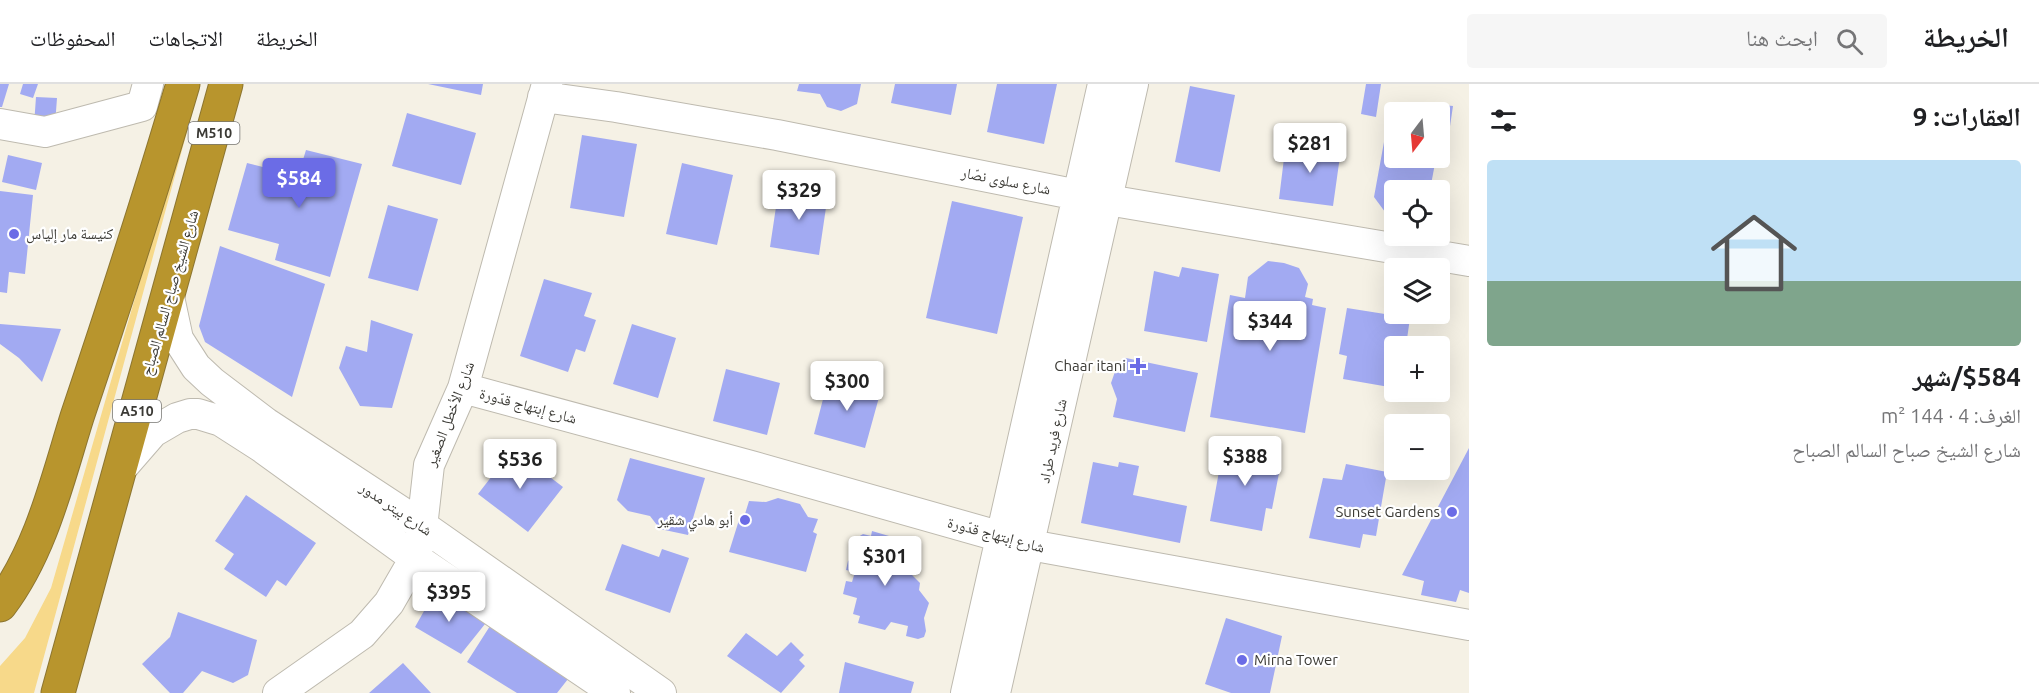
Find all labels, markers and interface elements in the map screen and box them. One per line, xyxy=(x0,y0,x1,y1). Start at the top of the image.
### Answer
search box xyxy=(1467,14,1887,68)
text: الخريطة xyxy=(1923,21,2009,52)
text: ابحث هنا xyxy=(1746,25,1818,50)
icon: search xyxy=(1833,25,1866,58)
text: المحفوظات xyxy=(30,26,115,50)
text: الاتجاهات xyxy=(148,26,223,50)
text: الخريطة xyxy=(256,26,318,50)
north arrow xyxy=(1384,102,1450,168)
map controls xyxy=(1384,102,1450,480)
text: العقارات: 9 xyxy=(1913,102,2021,131)
icon: filters xyxy=(1487,104,1520,137)
road number: M510 xyxy=(188,122,240,144)
pin: $281 xyxy=(1274,123,1346,174)
text: $281 xyxy=(1287,131,1333,154)
pin: $584 xyxy=(263,158,335,209)
street label: شارع سلوى نصّار xyxy=(959,163,1052,199)
text: $584 xyxy=(276,166,322,189)
pin: $329 xyxy=(763,170,835,221)
text: $329 xyxy=(776,178,822,201)
button: locate xyxy=(1384,180,1450,246)
icon: home xyxy=(1700,199,1808,307)
street label: شارع الشيخ صباح السالم الصباح xyxy=(138,208,203,378)
place label: كنيسة مار إلياس xyxy=(26,225,113,244)
marker: كنيسة مار إلياس xyxy=(7,227,21,241)
button: layers xyxy=(1384,258,1450,324)
pin: $344 xyxy=(1234,301,1306,352)
text: $344 xyxy=(1247,309,1293,332)
button: + xyxy=(1384,336,1450,402)
place label: Chaar itani xyxy=(1054,357,1126,374)
street label: شارع الأخطل الصغير xyxy=(421,359,479,470)
marker: Chaar itani xyxy=(1131,359,1145,373)
pin: $300 xyxy=(811,361,883,412)
text: $584/شهر xyxy=(1913,362,2021,391)
text: $300 xyxy=(824,369,870,392)
street label: شارع إبتهاج قدّورة xyxy=(477,384,579,429)
street label: شارع فريد طراد xyxy=(1035,397,1072,485)
road number: A510 xyxy=(113,400,161,422)
text: الغرف: 4 · 144 m² xyxy=(1881,404,2021,427)
button: − xyxy=(1384,414,1450,480)
pin: $388 xyxy=(1209,436,1281,487)
text: شارع الشيخ صباح السالم الصباح xyxy=(1792,438,2021,461)
pin: $536 xyxy=(484,439,556,490)
text: $388 xyxy=(1222,444,1268,467)
text: $536 xyxy=(497,447,543,470)
street label: شارع بيتر مدور xyxy=(355,478,436,541)
place label: Sunset Gardens xyxy=(1335,503,1440,520)
marker: Sunset Gardens xyxy=(1445,505,1459,519)
place label: أبو هادي شقير xyxy=(656,511,733,532)
marker: أبو هادي شقير xyxy=(738,513,752,527)
street label: شارع إبتهاج قدّورة xyxy=(945,513,1047,558)
pin: $301 xyxy=(849,536,921,587)
text: $301 xyxy=(862,544,908,567)
pin: $395 xyxy=(413,572,485,623)
text: $395 xyxy=(426,580,472,603)
place label: Mirna Tower xyxy=(1254,651,1338,668)
marker: Mirna Tower xyxy=(1235,653,1249,667)

